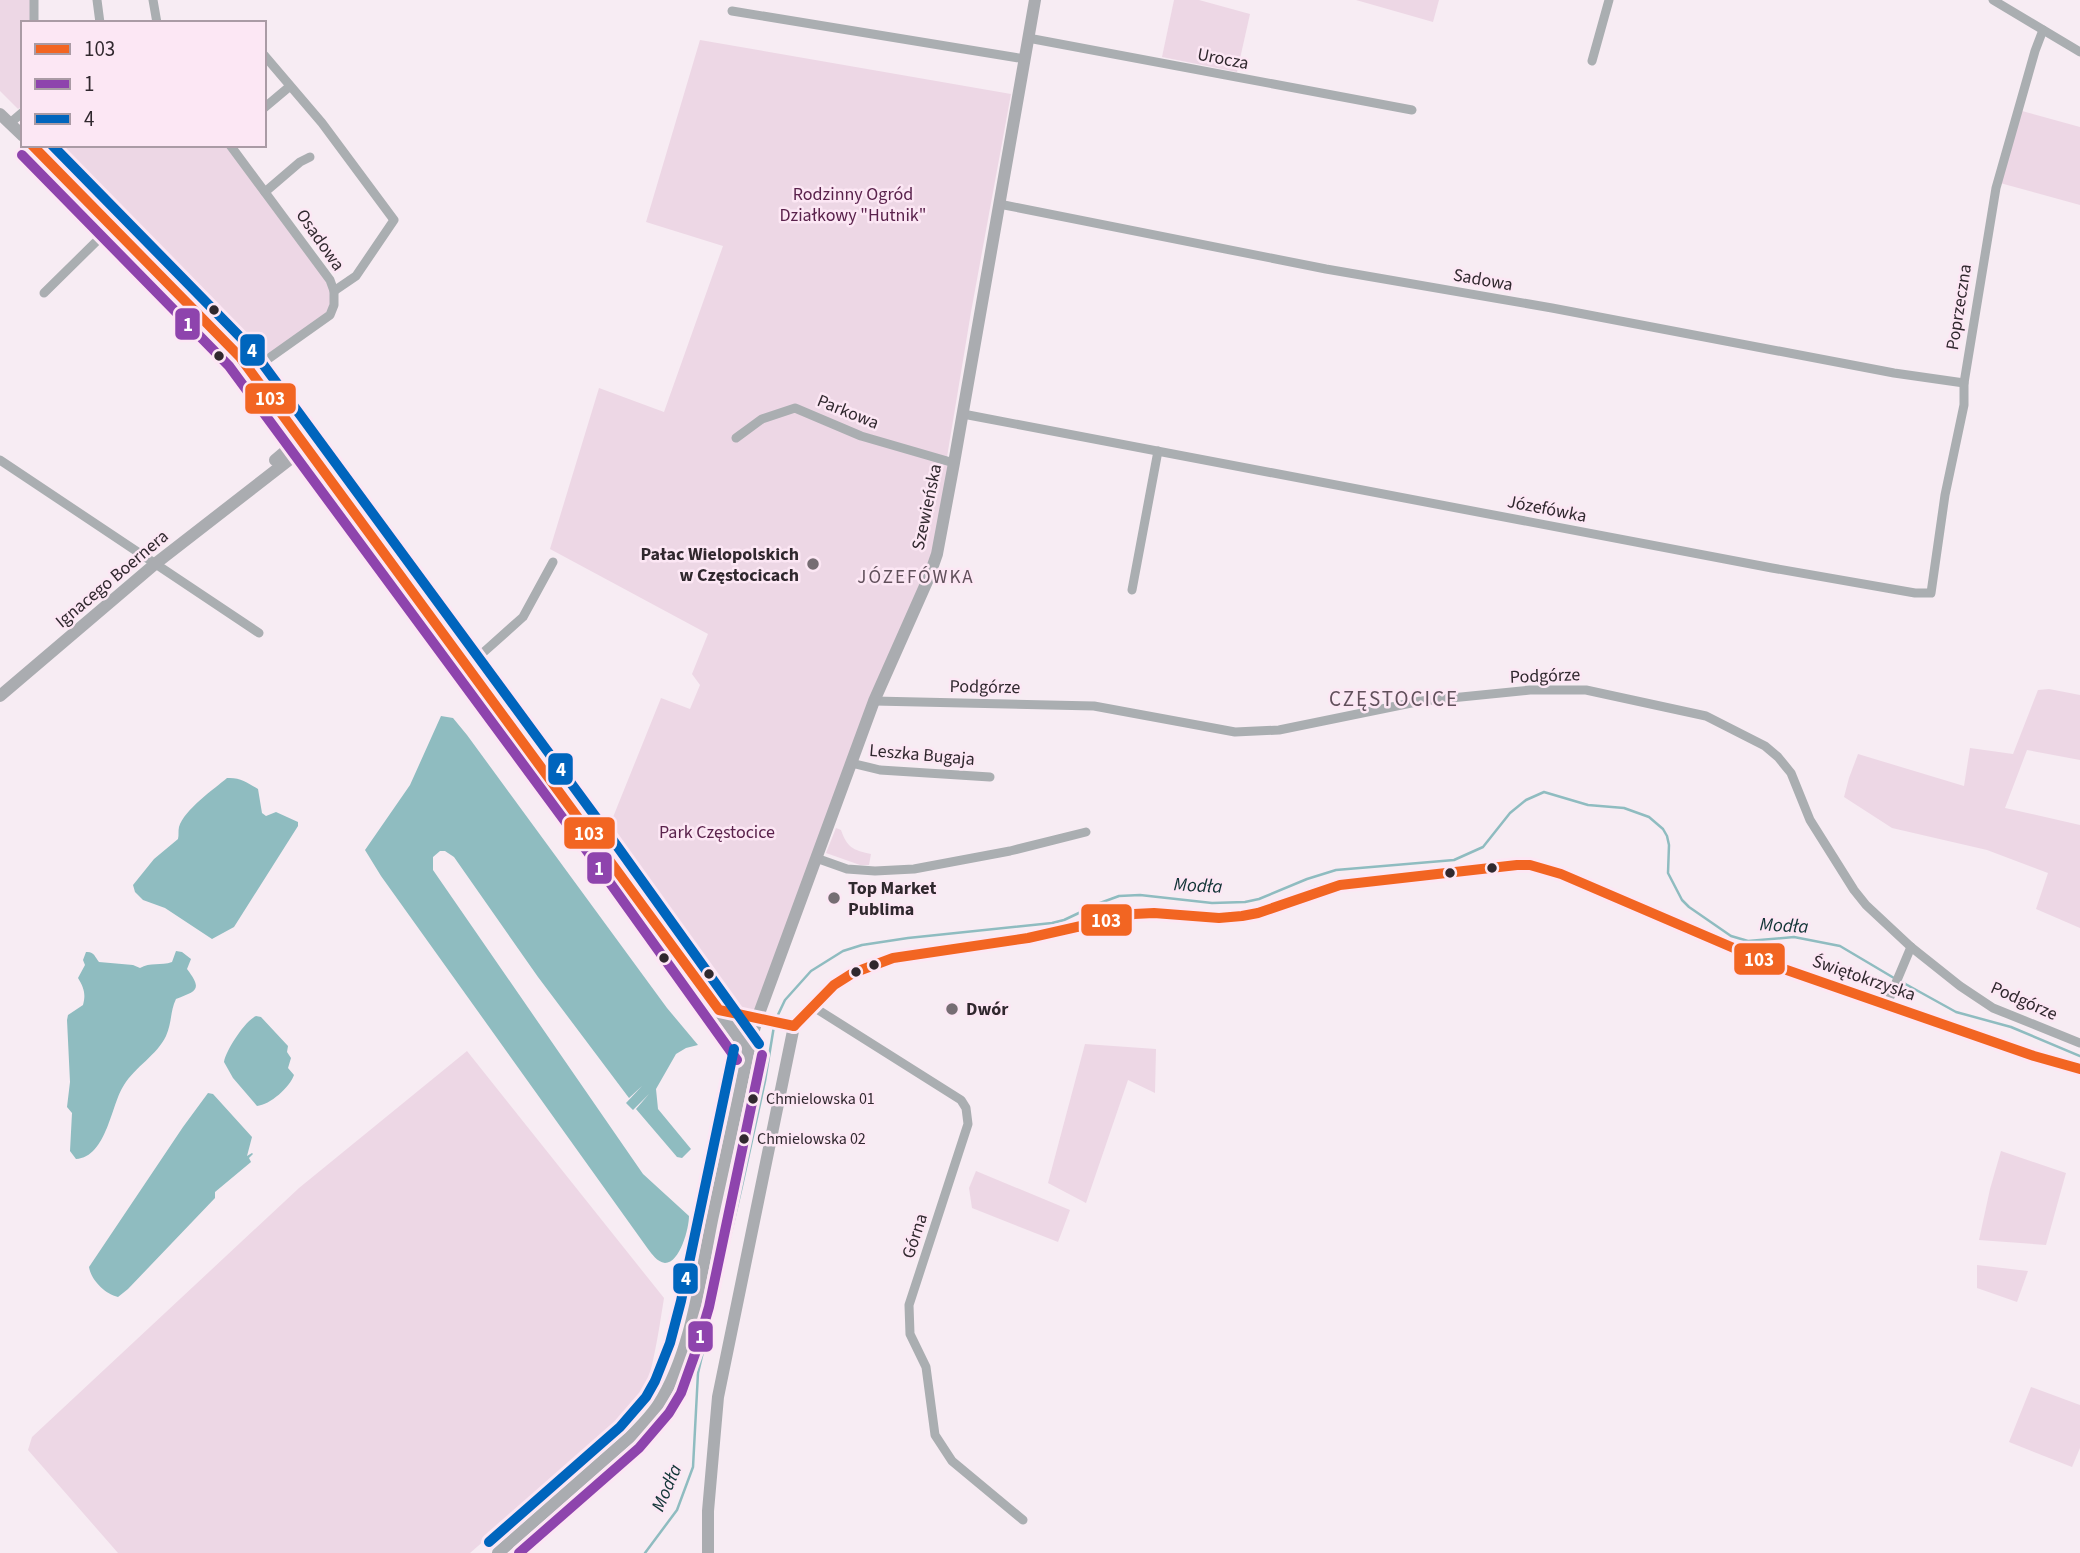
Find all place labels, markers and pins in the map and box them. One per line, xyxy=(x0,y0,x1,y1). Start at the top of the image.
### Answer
unlabelled marker xyxy=(207,303,221,317)
unlabelled marker xyxy=(212,349,226,363)
place label: Pałac Wielopolskich w Częstocicach xyxy=(640,542,799,588)
marker: Pałac Wielopolskich w Częstocicach xyxy=(805,556,821,572)
unlabelled marker xyxy=(1485,861,1499,875)
unlabelled marker xyxy=(1443,866,1457,880)
place label: Top Market Publima xyxy=(848,876,936,922)
marker: Top Market Publima xyxy=(826,890,842,906)
unlabelled marker xyxy=(657,951,671,965)
unlabelled marker xyxy=(867,958,881,972)
unlabelled marker xyxy=(849,965,863,979)
unlabelled marker xyxy=(702,967,716,981)
place label: Dwór xyxy=(966,997,1009,1022)
marker: Dwór xyxy=(944,1001,960,1017)
place label: Chmielowska 01 xyxy=(766,1088,875,1110)
marker: Chmielowska 01 xyxy=(746,1092,760,1106)
place label: Chmielowska 02 xyxy=(757,1128,866,1150)
marker: Chmielowska 02 xyxy=(737,1132,751,1146)

